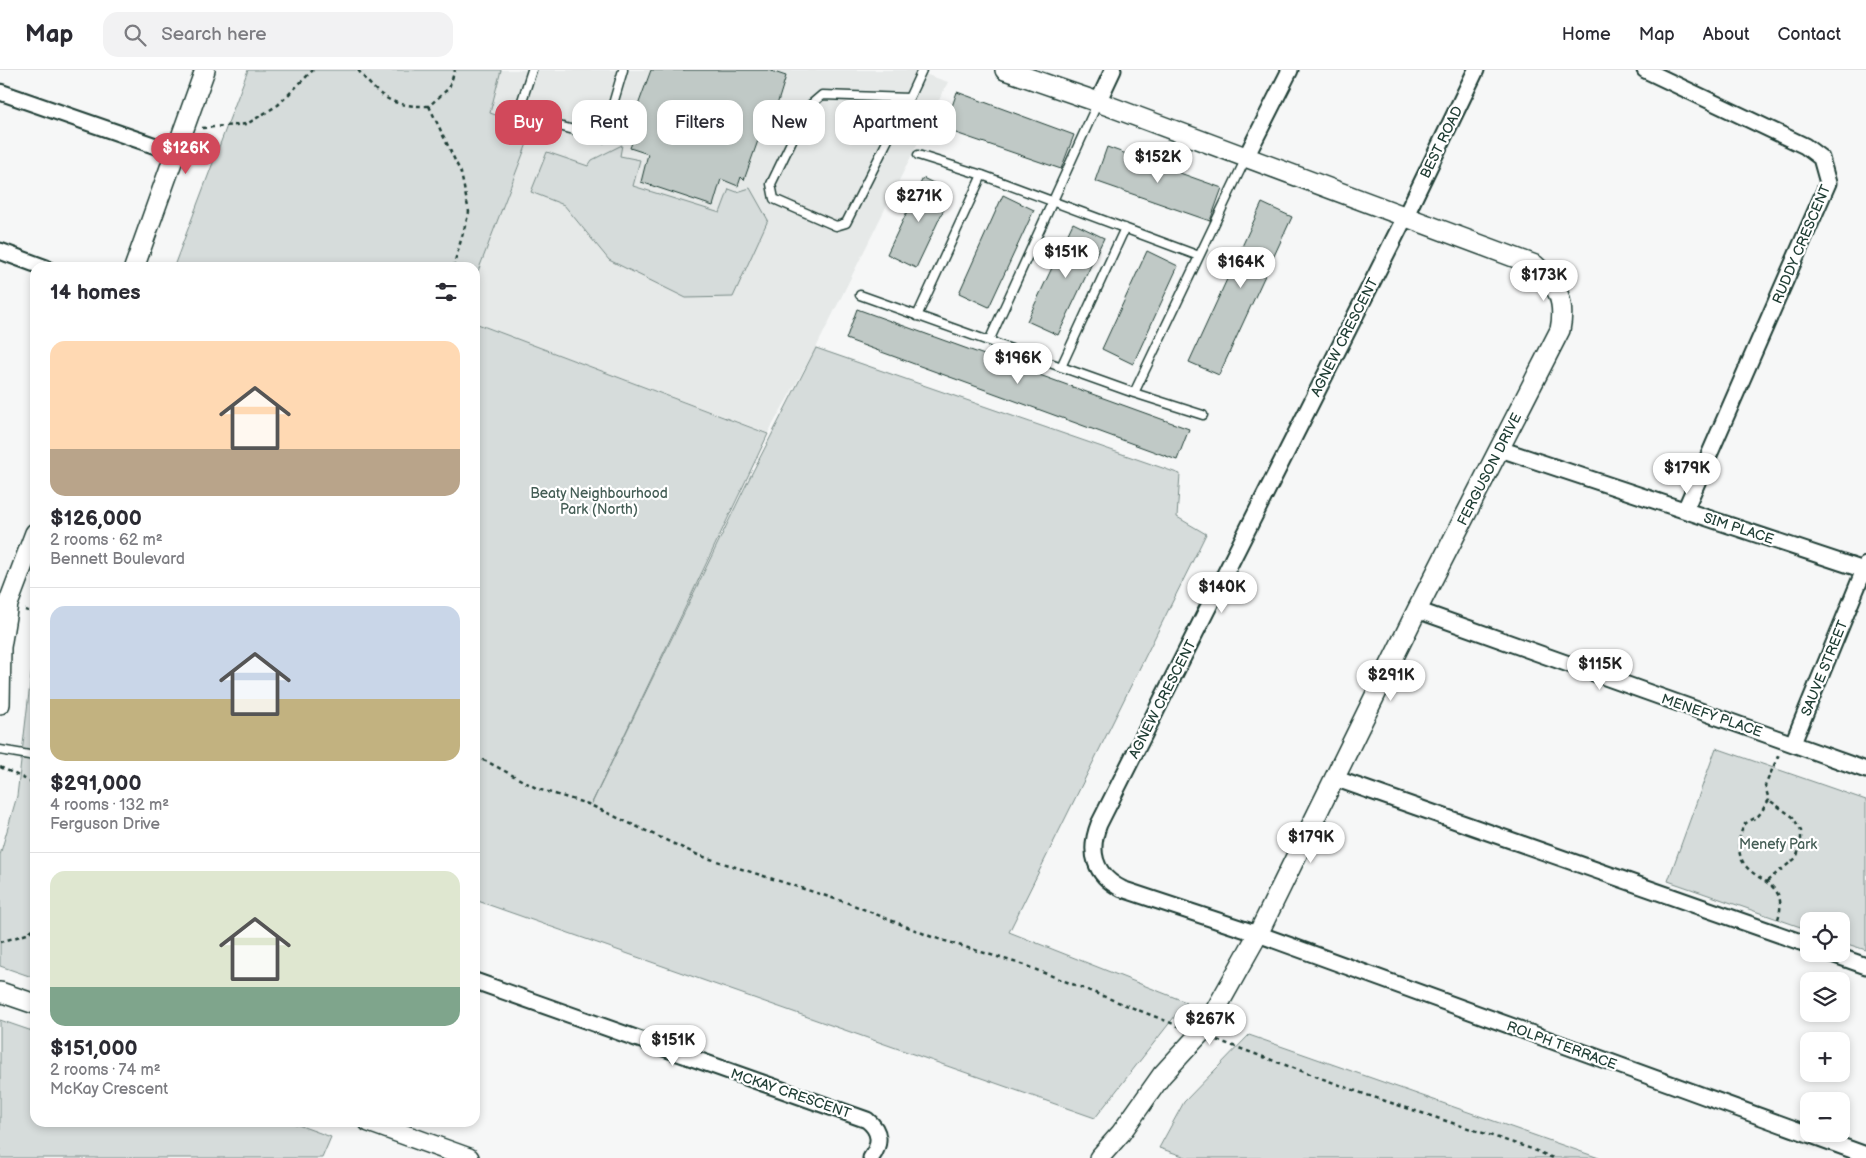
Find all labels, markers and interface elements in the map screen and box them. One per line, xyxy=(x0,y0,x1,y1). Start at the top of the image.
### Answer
search box xyxy=(103,12,453,57)
text: Map xyxy=(25,20,73,49)
icon: search xyxy=(121,21,149,49)
text: Search here xyxy=(161,23,267,46)
text: Home xyxy=(1562,24,1611,45)
text: Map xyxy=(1639,24,1675,45)
text: About xyxy=(1703,24,1750,45)
text: Contact xyxy=(1778,24,1841,45)
chip: Buy xyxy=(495,100,562,145)
chip: Rent xyxy=(572,100,647,145)
chip: Filters xyxy=(657,100,743,145)
chip: New xyxy=(753,100,825,145)
chip: Apartment xyxy=(835,100,956,145)
street label: BEST ROAD xyxy=(1417,103,1466,181)
pin: $126K xyxy=(151,132,221,175)
text: $126K xyxy=(162,139,210,158)
pin: $152K xyxy=(1123,142,1193,184)
text: $152K xyxy=(1135,148,1181,167)
pin: $271K xyxy=(884,180,954,223)
street label: RUDDY CRESCENT xyxy=(1769,182,1834,306)
text: $271K xyxy=(896,187,942,206)
pin: $151K xyxy=(1031,236,1101,279)
text: $151K xyxy=(1044,243,1088,262)
pin: $164K xyxy=(1206,246,1276,289)
text: $164K xyxy=(1217,253,1265,272)
pin: $173K xyxy=(1509,260,1579,302)
text: $173K xyxy=(1521,266,1567,285)
street label: AGNEW CRESCENT xyxy=(1307,275,1382,399)
icon: filters xyxy=(432,278,460,306)
text: 14 homes xyxy=(50,280,141,305)
pin: $196K xyxy=(983,342,1053,385)
text: $196K xyxy=(994,349,1042,368)
icon: home xyxy=(210,373,300,463)
street label: FERGUSON DRIVE xyxy=(1454,410,1525,528)
pin: $179K xyxy=(1652,452,1722,495)
text: $179K xyxy=(1664,459,1710,478)
park label: Beaty Neighbourhood Park (North) xyxy=(530,485,668,518)
text: $126,000 xyxy=(50,506,142,531)
street label: SIM PLACE xyxy=(1702,509,1776,548)
text: 2 rooms · 62 m² xyxy=(50,531,163,550)
text: Bennett Boulevard xyxy=(50,550,185,569)
pin: $140K xyxy=(1187,572,1257,614)
text: $140K xyxy=(1198,578,1246,597)
street label: SAUVE STREET xyxy=(1798,617,1852,719)
street label: AGNEW CRESCENT xyxy=(1125,637,1200,761)
icon: home xyxy=(210,639,300,729)
pin: $115K xyxy=(1565,648,1635,691)
text: $115K xyxy=(1578,655,1622,674)
pin: $291K xyxy=(1356,660,1426,702)
text: $291K xyxy=(1367,666,1415,685)
street label: MENEFY PLACE xyxy=(1659,690,1765,741)
text: $291,000 xyxy=(50,771,141,796)
text: 4 rooms · 132 m² xyxy=(50,796,169,815)
text: Ferguson Drive xyxy=(50,815,160,834)
pin: $179K xyxy=(1276,822,1346,864)
text: $179K xyxy=(1288,828,1334,847)
park label: Menefy Park xyxy=(1739,836,1817,853)
icon: home xyxy=(210,904,300,994)
map controls xyxy=(1800,912,1850,1142)
button: locate xyxy=(1800,912,1850,962)
button: layers xyxy=(1800,972,1850,1022)
pin: $267K xyxy=(1175,1004,1245,1046)
text: $267K xyxy=(1185,1010,1235,1029)
street label: ROLPH TERRACE xyxy=(1504,1018,1619,1073)
pin: $151K xyxy=(638,1024,708,1067)
text: $151K xyxy=(651,1031,695,1050)
button: + xyxy=(1800,1032,1850,1082)
text: $151,000 xyxy=(50,1036,138,1061)
text: 2 rooms · 74 m² xyxy=(50,1061,161,1080)
street label: MCKAY CRESCENT xyxy=(729,1065,854,1122)
text: McKay Crescent xyxy=(50,1080,168,1099)
button: − xyxy=(1800,1092,1850,1142)

